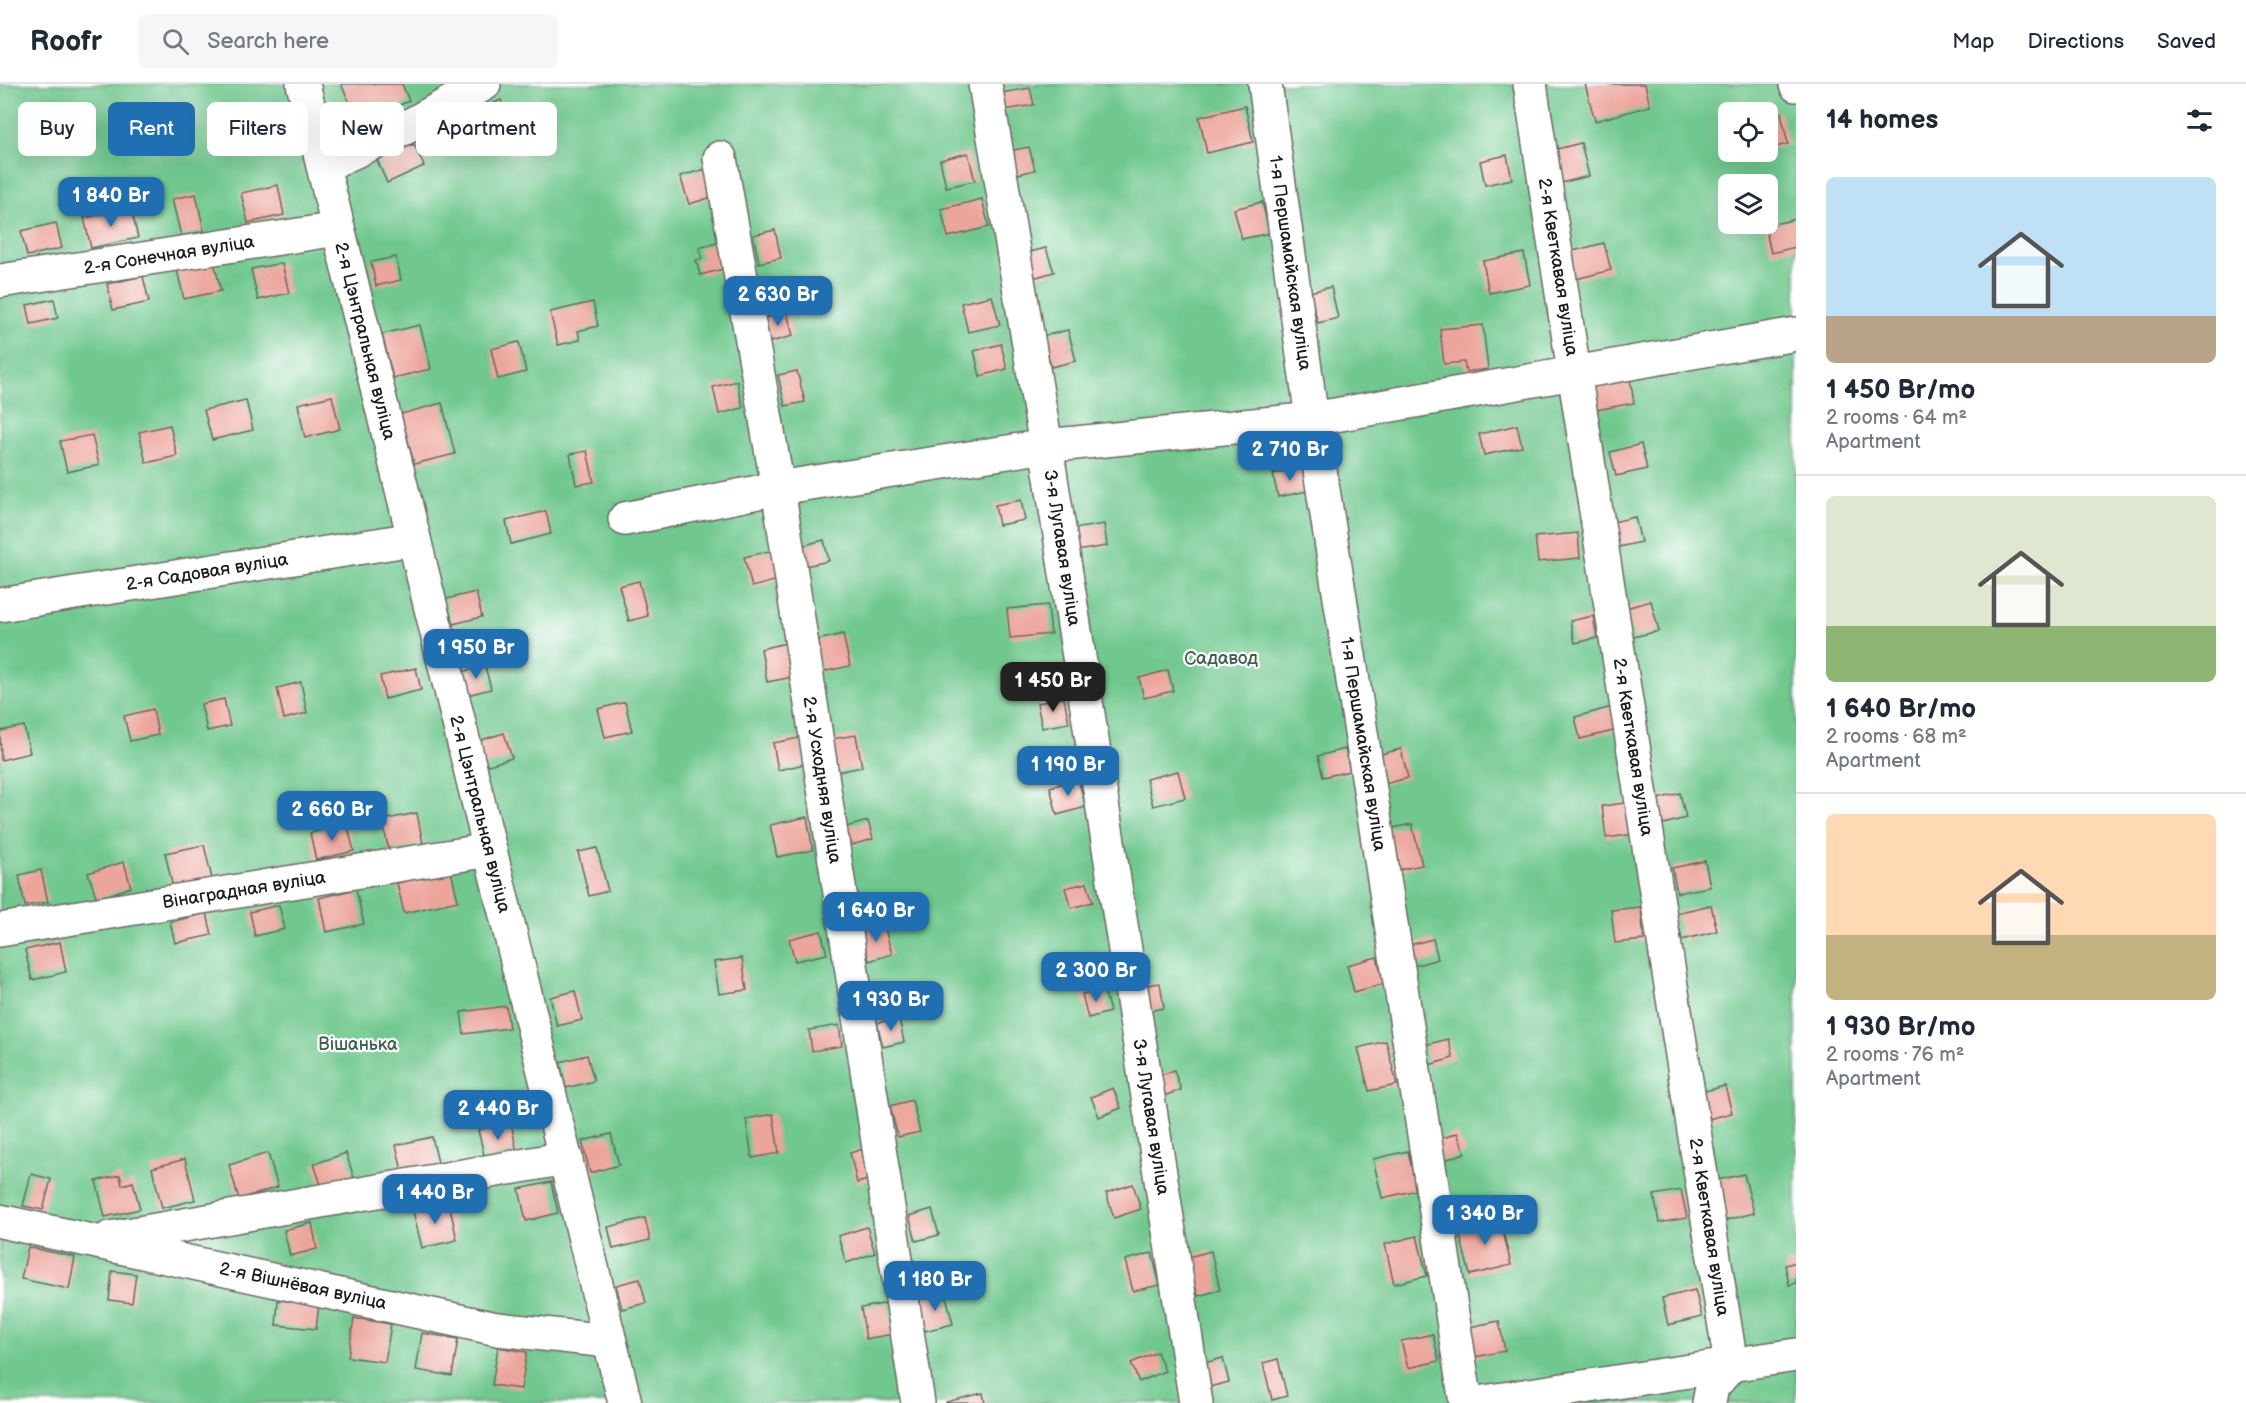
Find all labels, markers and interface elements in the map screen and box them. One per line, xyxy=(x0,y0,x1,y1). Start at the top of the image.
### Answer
search box xyxy=(138,14,558,68)
text: Roofr xyxy=(30,25,102,58)
icon: search xyxy=(159,25,192,58)
text: Search here xyxy=(207,28,329,55)
text: Map xyxy=(1952,29,1995,54)
text: Directions xyxy=(2028,29,2124,54)
text: Saved xyxy=(2157,29,2216,54)
chip: Buy xyxy=(18,102,96,156)
chip: Rent xyxy=(108,102,195,156)
chip: Filters xyxy=(207,102,308,156)
chip: New xyxy=(320,102,404,156)
chip: Apartment xyxy=(416,102,557,156)
map controls xyxy=(1718,102,1778,234)
button: locate xyxy=(1718,102,1778,162)
icon: filters xyxy=(2183,104,2216,137)
text: 14 homes xyxy=(1826,105,1938,136)
street label: 1-я Першамайская вуліца xyxy=(1265,154,1316,372)
button: layers xyxy=(1718,174,1778,234)
pin: 1 840 Br xyxy=(49,177,173,228)
street label: 2-я Кветкавая вуліца xyxy=(1534,177,1582,358)
text: 1 840 Br xyxy=(72,184,150,208)
icon: home xyxy=(1967,216,2075,324)
street label: 2-я Сонечная вуліца xyxy=(82,231,256,279)
street label: 2-я Цэнтральная вуліца xyxy=(330,240,400,442)
pin: 2 630 Br xyxy=(716,276,840,327)
text: 2 630 Br xyxy=(737,283,819,307)
text: 1 450 Br/mo xyxy=(1826,375,1975,406)
text: 2 rooms · 64 m² xyxy=(1826,406,1967,430)
text: Apartment xyxy=(1826,430,1921,454)
pin: 2 710 Br xyxy=(1228,431,1352,482)
text: 2 710 Br xyxy=(1252,438,1328,462)
street label: 3-я Лугавая вуліца xyxy=(1039,468,1085,628)
icon: home xyxy=(1967,535,2075,643)
street label: 2-я Садовая вуліца xyxy=(124,549,290,595)
pin: 1 950 Br xyxy=(414,629,538,680)
street label: 1-я Першамайская вуліца xyxy=(1336,635,1390,853)
text: 1 950 Br xyxy=(437,636,515,660)
park label: Садавод xyxy=(1184,648,1258,669)
street label: 2-я Кветкавая вуліца xyxy=(1609,657,1657,838)
pin: 1 450 Br xyxy=(991,662,1115,713)
text: 1 450 Br xyxy=(1014,669,1092,693)
text: 1 640 Br/mo xyxy=(1826,694,1976,725)
street label: 2-я Усходняя вуліца xyxy=(798,695,846,865)
street label: 2-я Цэнтральная вуліца xyxy=(445,713,515,915)
text: 2 rooms · 68 m² xyxy=(1826,725,1967,749)
pin: 1 190 Br xyxy=(1006,746,1130,797)
text: Apartment xyxy=(1826,749,1921,773)
text: 1 190 Br xyxy=(1031,753,1105,777)
pin: 2 660 Br xyxy=(270,791,394,842)
text: 2 660 Br xyxy=(291,798,373,822)
icon: home xyxy=(1967,853,2075,961)
street label: Вінаградная вуліца xyxy=(161,867,327,913)
pin: 1 640 Br xyxy=(814,892,938,943)
text: 1 640 Br xyxy=(837,899,915,923)
pin: 2 300 Br xyxy=(1034,952,1158,1003)
text: 2 300 Br xyxy=(1055,959,1137,983)
pin: 1 930 Br xyxy=(829,981,953,1032)
text: 1 930 Br xyxy=(852,988,930,1012)
text: 1 930 Br/mo xyxy=(1826,1012,1975,1043)
park label: Вішанька xyxy=(318,1034,398,1055)
street label: 3-я Лугавая вуліца xyxy=(1128,1037,1174,1197)
text: 2 rooms · 76 m² xyxy=(1826,1043,1964,1067)
text: Apartment xyxy=(1826,1067,1921,1091)
pin: 2 440 Br xyxy=(436,1090,560,1141)
text: 2 440 Br xyxy=(458,1097,538,1121)
street label: 2-я Кветкавая вуліца xyxy=(1685,1137,1733,1318)
pin: 1 440 Br xyxy=(373,1174,497,1225)
text: 1 440 Br xyxy=(396,1181,474,1205)
pin: 1 340 Br xyxy=(1423,1195,1547,1246)
text: 1 340 Br xyxy=(1446,1202,1524,1226)
street label: 2-я Вішнёвая вуліца xyxy=(217,1258,389,1314)
pin: 1 180 Br xyxy=(873,1261,997,1312)
text: 1 180 Br xyxy=(898,1268,972,1292)

